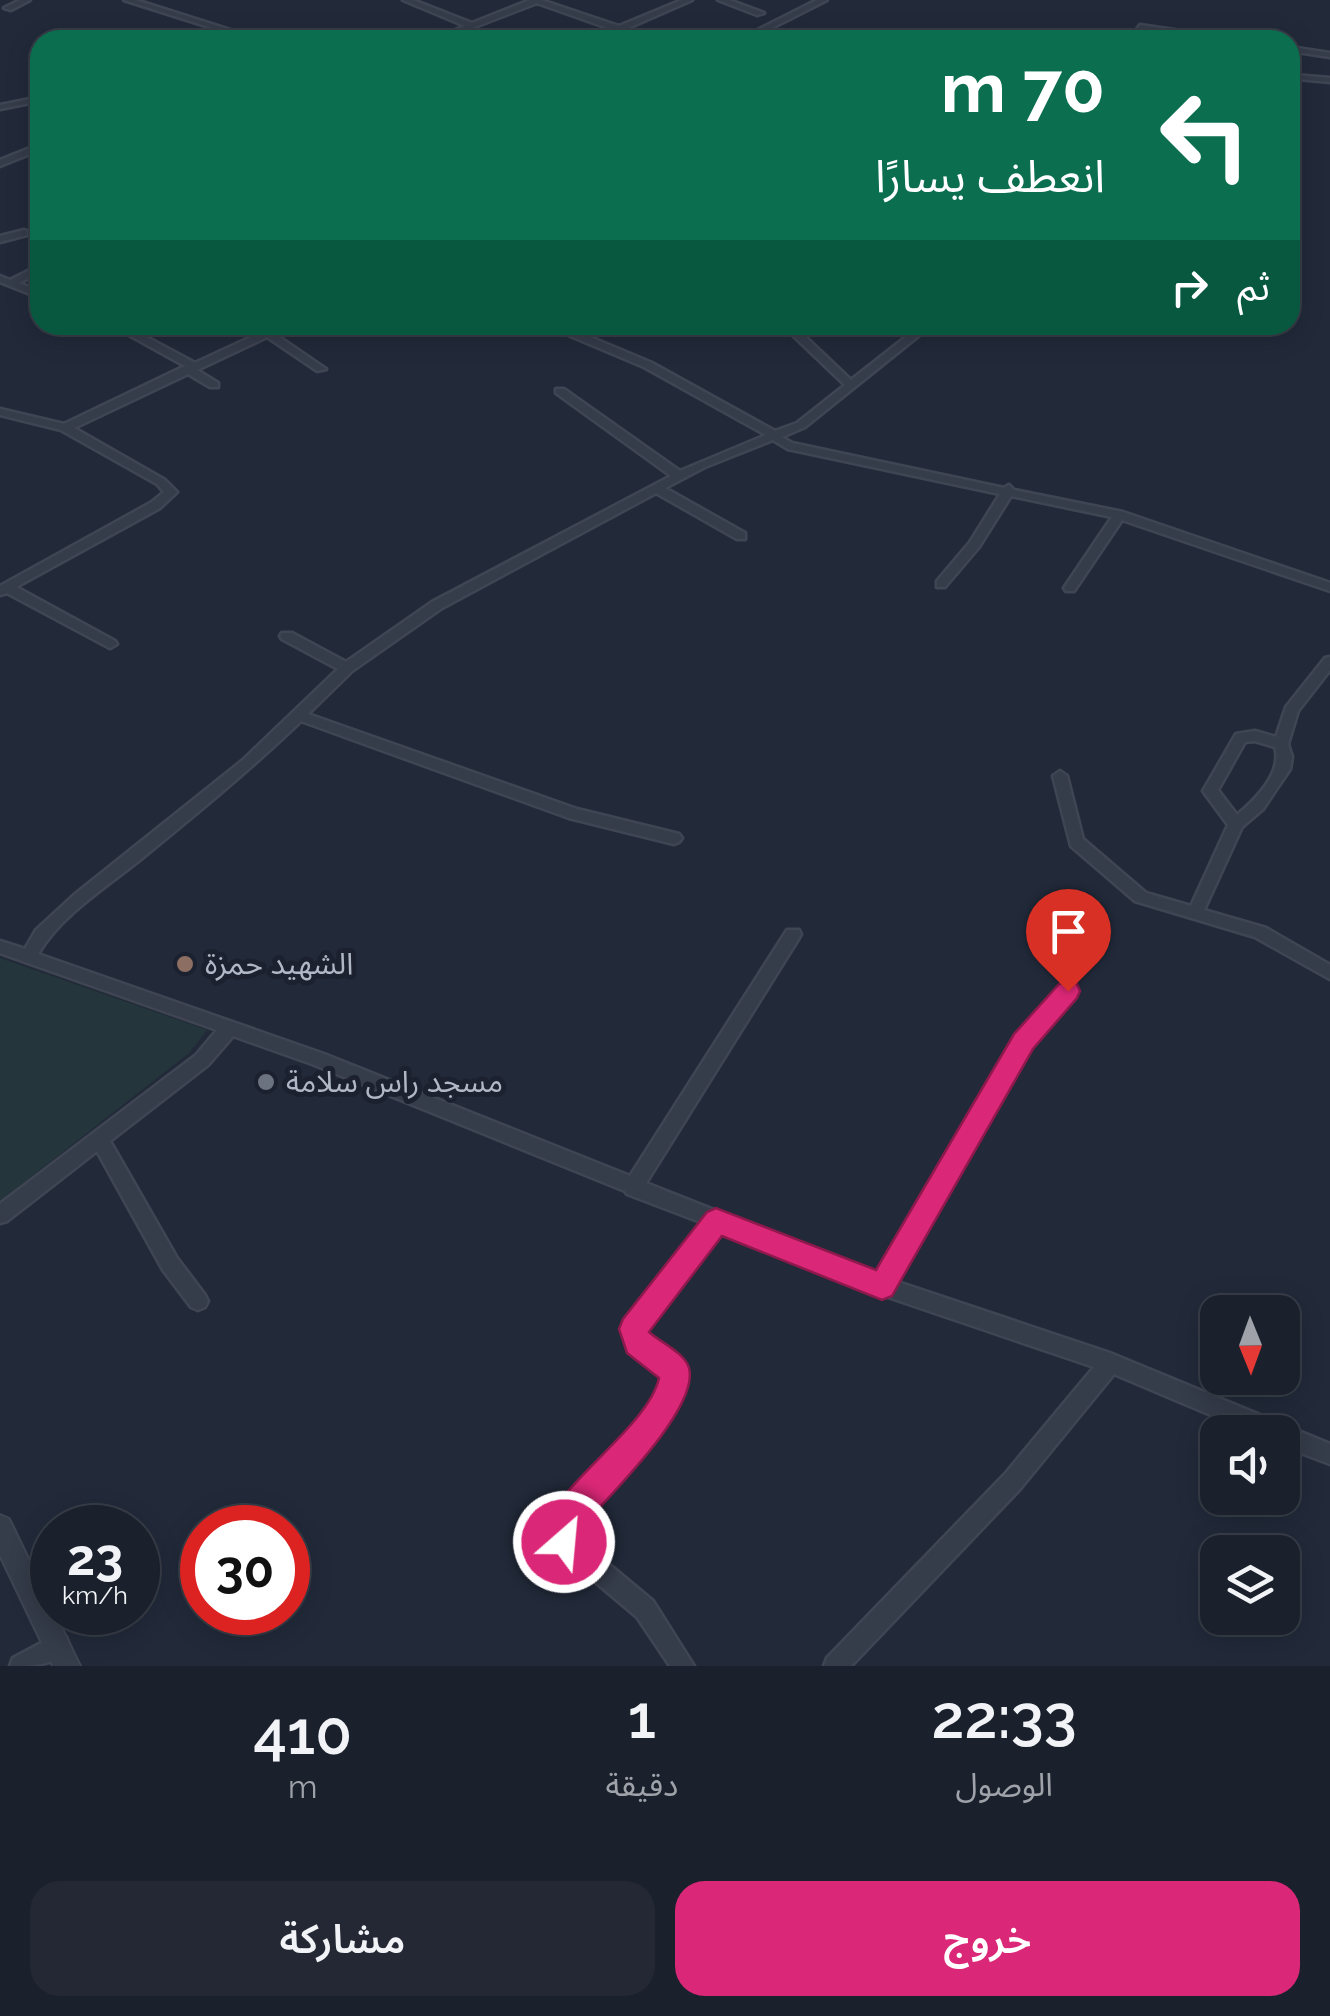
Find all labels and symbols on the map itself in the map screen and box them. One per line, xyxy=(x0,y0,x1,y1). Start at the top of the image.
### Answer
pin xyxy=(1026,889,1111,992)
place label: الشهيد حمزة xyxy=(205,946,353,981)
marker: الشهيد حمزة xyxy=(174,953,196,975)
place label: مسجد راس سلامة xyxy=(286,1064,503,1099)
marker: مسجد راس سلامة xyxy=(255,1071,277,1093)
north arrow xyxy=(1200,1295,1300,1395)
position arrow xyxy=(512,1490,616,1594)
speed limit sign: 30 xyxy=(180,1505,310,1635)

